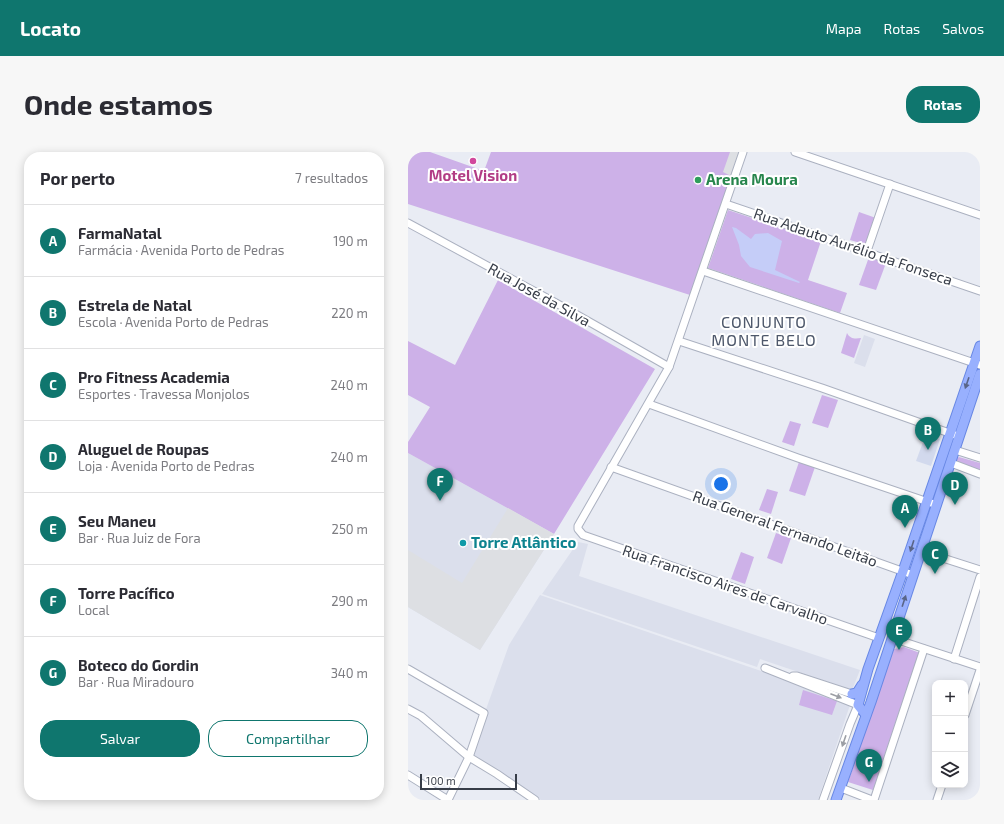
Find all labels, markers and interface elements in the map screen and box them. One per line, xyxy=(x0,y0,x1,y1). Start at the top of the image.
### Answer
text: Locato xyxy=(20,17,81,40)
text: Mapa xyxy=(826,20,862,37)
text: Rotas xyxy=(884,20,920,37)
text: Salvos xyxy=(942,20,984,37)
button: Rotas xyxy=(906,86,980,123)
text: Onde estamos xyxy=(24,87,213,121)
marker: Motel Vision xyxy=(468,156,478,166)
place label: Motel Vision xyxy=(429,166,517,184)
text: Por perto xyxy=(40,168,115,188)
text: 7 resultados xyxy=(295,170,368,186)
place label: Arena Moura xyxy=(706,170,798,188)
marker: Arena Moura xyxy=(693,175,703,185)
street label: Rua Adauto Aurélio da Fonseca xyxy=(751,203,955,289)
text: FarmaNatal xyxy=(78,224,162,242)
text: A xyxy=(49,233,57,249)
text: 190 m xyxy=(333,233,368,249)
text: Farmácia · Avenida Porto de Pedras xyxy=(78,242,284,258)
street label: Rua José da Silva xyxy=(485,259,594,330)
text: Estrela de Natal xyxy=(78,296,192,314)
text: B xyxy=(49,305,57,321)
text: 220 m xyxy=(331,305,368,321)
district label: CONJUNTO MONTE BELO xyxy=(711,312,817,349)
text: Escola · Avenida Porto de Pedras xyxy=(78,314,269,330)
text: Pro Fitness Academia xyxy=(78,368,230,386)
text: C xyxy=(49,377,57,393)
text: 240 m xyxy=(331,377,368,393)
one-way arrow xyxy=(964,378,970,390)
text: Esportes · Travessa Monjolos xyxy=(78,386,250,402)
pin: B xyxy=(915,417,941,450)
text: Aluguel de Roupas xyxy=(78,440,209,458)
text: D xyxy=(49,449,57,465)
text: 240 m xyxy=(331,449,368,465)
text: Loja · Avenida Porto de Pedras xyxy=(78,458,255,474)
pin: F xyxy=(427,468,453,501)
pin: D xyxy=(942,472,968,505)
your location xyxy=(711,474,731,494)
street label: Rua General Fernando Leitão xyxy=(691,486,880,570)
pin: A xyxy=(892,495,918,528)
text: Seu Maneu xyxy=(78,512,156,530)
text: E xyxy=(49,521,57,537)
text: 250 m xyxy=(332,521,368,537)
text: Bar · Rua Juiz de Fora xyxy=(78,530,201,546)
place label: Torre Atlântico xyxy=(471,533,576,551)
marker: Torre Atlântico xyxy=(458,538,468,548)
street label: Rua Francisco Aires de Carvalho xyxy=(620,540,830,628)
one-way arrow xyxy=(908,540,914,552)
pin: C xyxy=(922,541,948,574)
text: Torre Pacífico xyxy=(78,584,175,602)
text: F xyxy=(49,593,57,609)
text: 290 m xyxy=(331,593,368,609)
one-way arrow xyxy=(902,595,908,607)
text: Local xyxy=(78,602,109,618)
pin: E xyxy=(886,617,912,650)
text: Boteco do Gordin xyxy=(78,656,199,674)
text: G xyxy=(49,665,57,681)
text: 340 m xyxy=(331,665,368,681)
text: Bar · Rua Miradouro xyxy=(78,674,194,690)
map controls xyxy=(932,680,968,788)
button: + xyxy=(932,680,968,716)
one-way arrow xyxy=(831,694,843,700)
button: − xyxy=(932,716,968,752)
button: Salvar xyxy=(40,720,200,757)
button: Compartilhar xyxy=(208,720,368,757)
one-way arrow xyxy=(841,735,847,747)
pin: G xyxy=(856,749,882,782)
button: layers xyxy=(932,752,968,788)
scale bar xyxy=(420,772,517,791)
text: 100 m xyxy=(426,774,456,787)

